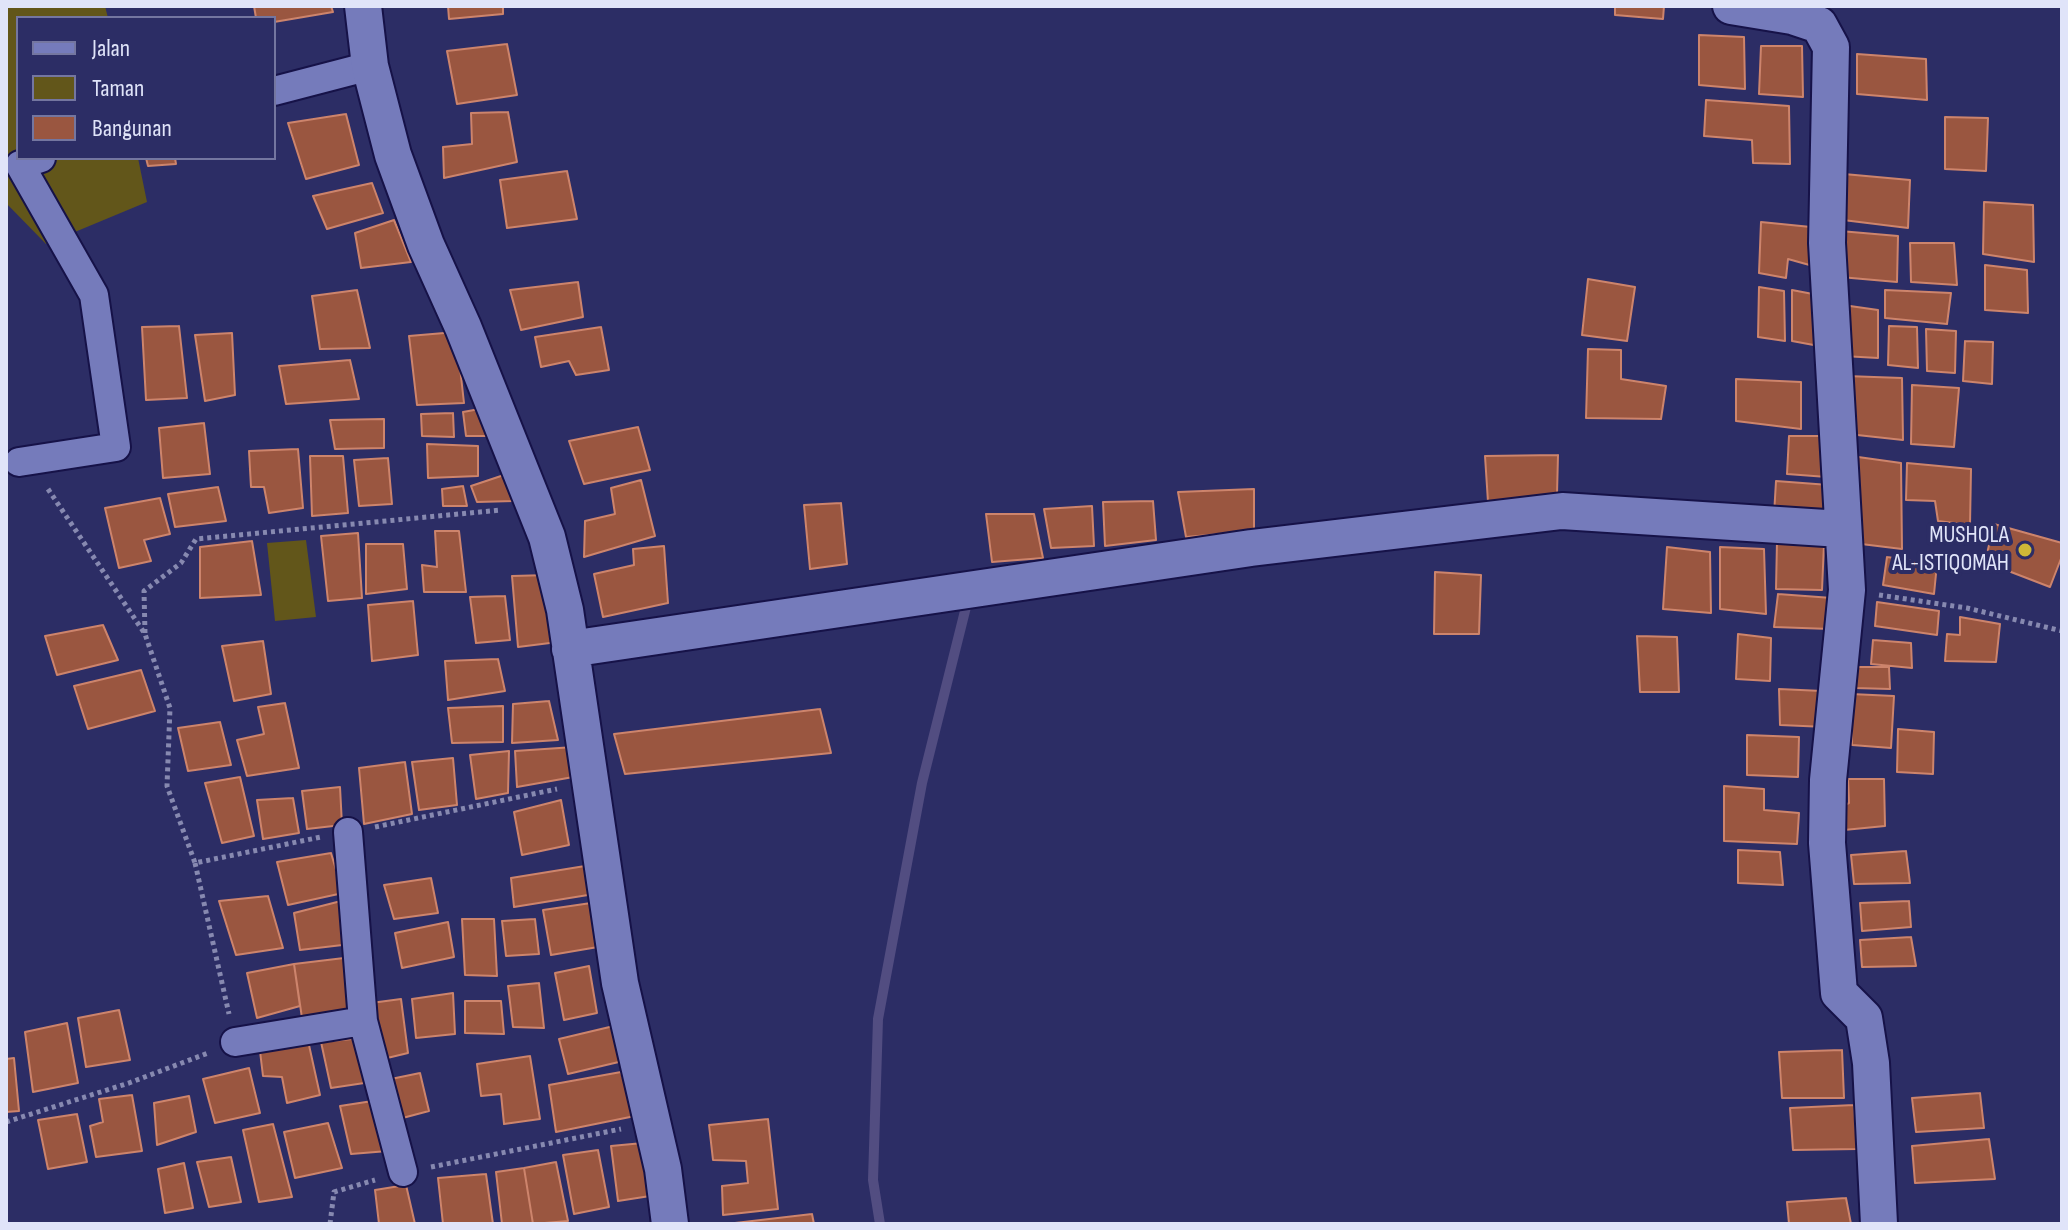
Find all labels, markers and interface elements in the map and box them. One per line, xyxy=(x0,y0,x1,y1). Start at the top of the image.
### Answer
legend xyxy=(16,16,276,160)
text: Jalan xyxy=(92,34,130,63)
text: Taman xyxy=(92,74,144,103)
text: Bangunan xyxy=(92,114,172,143)
place label: MUSHOLA AL-ISTIQOMAH xyxy=(1892,522,2009,578)
marker: MUSHOLA AL-ISTIQOMAH xyxy=(2016,541,2034,559)

